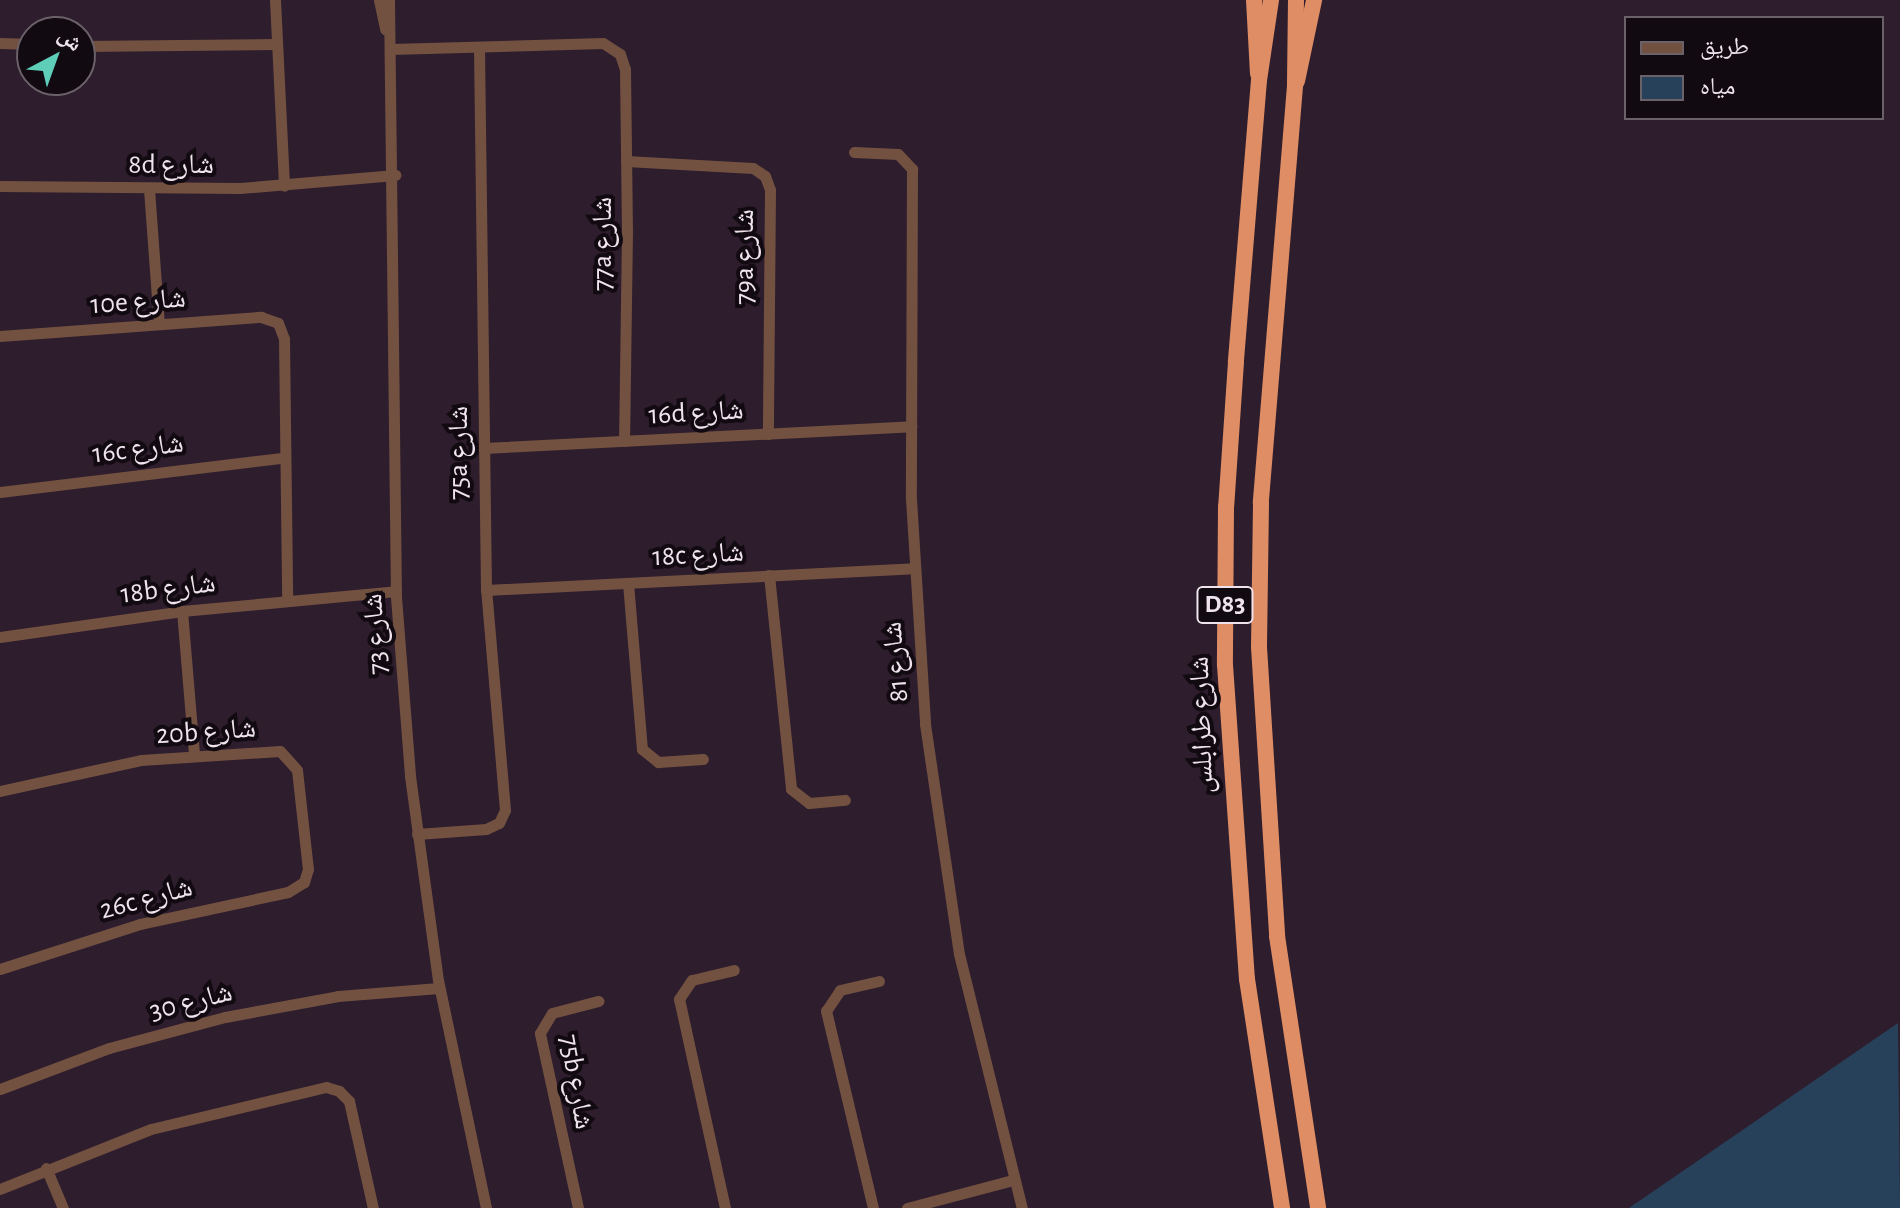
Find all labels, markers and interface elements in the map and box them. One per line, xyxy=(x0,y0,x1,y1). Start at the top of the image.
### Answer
north arrow xyxy=(16,16,96,96)
legend xyxy=(1624,16,1884,120)
text: ش xyxy=(54,23,86,55)
text: طريق xyxy=(1700,35,1749,59)
text: مياه xyxy=(1700,75,1735,99)
street label: 8d شارع xyxy=(128,148,214,182)
street label: 77a شارع xyxy=(586,197,620,291)
street label: 79a شارع xyxy=(728,209,762,305)
street label: 10e شارع xyxy=(89,282,187,322)
street label: 16d شارع xyxy=(648,394,744,432)
street label: 75a شارع xyxy=(442,406,476,500)
street label: 16c شارع xyxy=(91,427,185,471)
street label: 18c شارع xyxy=(651,536,745,574)
street label: 18b شارع xyxy=(119,567,217,611)
road number: D83 xyxy=(1195,583,1255,627)
street label: شارع 73 xyxy=(356,592,396,676)
street label: شارع 81 xyxy=(876,620,916,704)
street label: شارع طرابلس xyxy=(1183,656,1221,794)
street label: 20b شارع xyxy=(155,712,257,752)
street label: 26c شارع xyxy=(96,871,196,927)
street label: شارع 30 xyxy=(146,976,236,1028)
street label: 75b شارع xyxy=(551,1032,601,1132)

